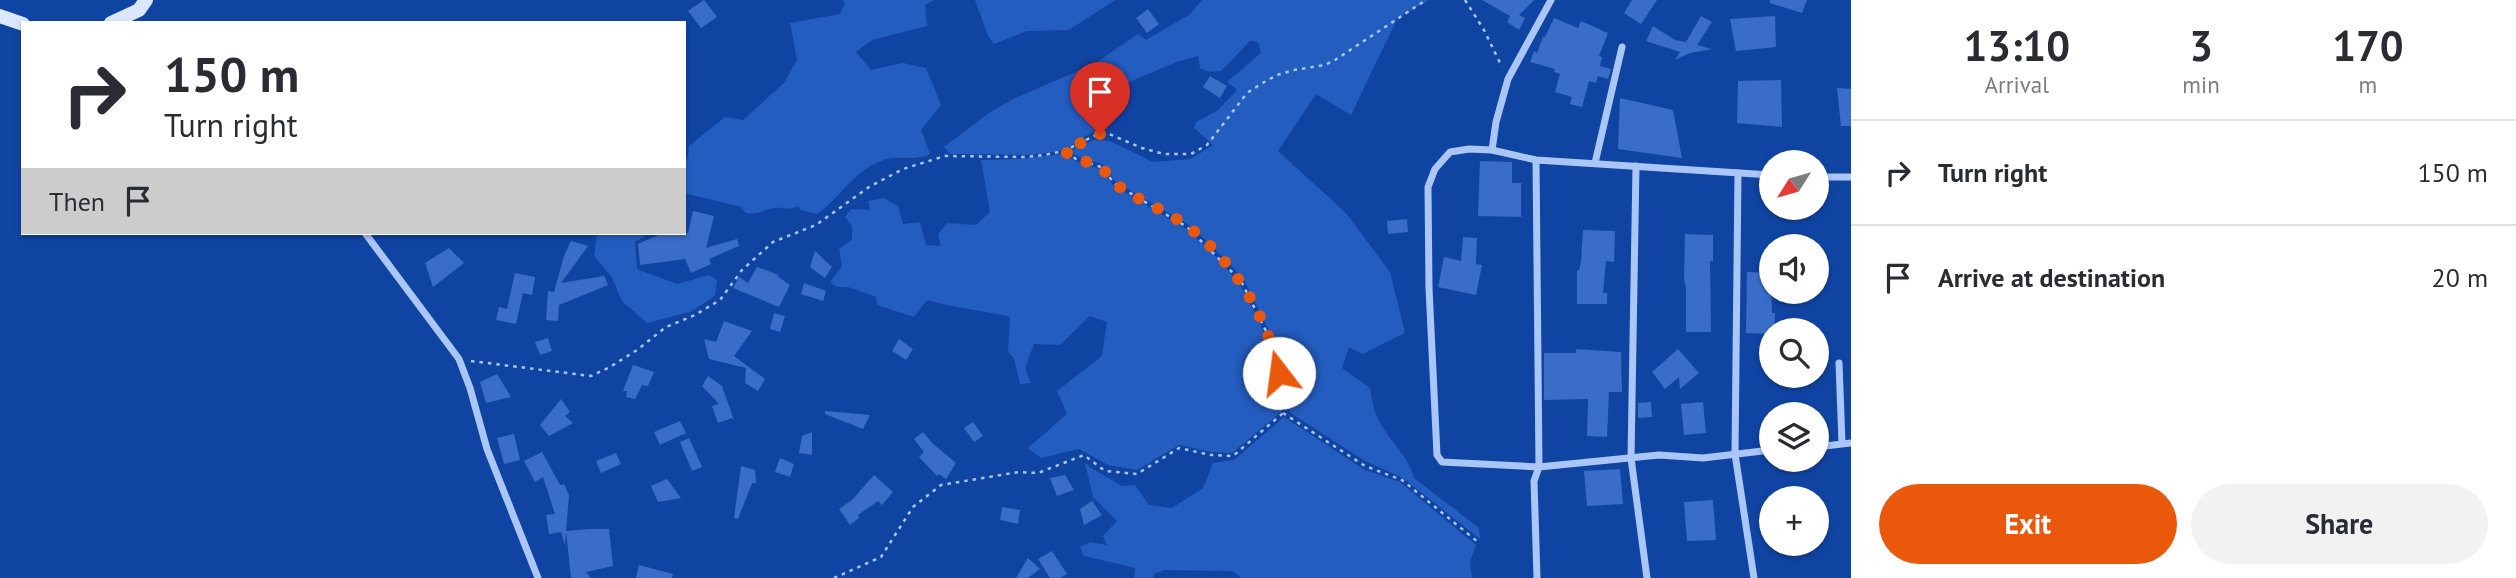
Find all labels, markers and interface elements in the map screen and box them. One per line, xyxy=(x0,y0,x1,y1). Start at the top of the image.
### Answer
text: 13:10 xyxy=(1963,18,2070,73)
text: 3 xyxy=(2189,18,2213,73)
text: 170 xyxy=(2332,18,2404,73)
text: 150 m xyxy=(164,42,299,106)
icon: right xyxy=(49,49,140,140)
pin xyxy=(1070,62,1130,134)
text: Arrival xyxy=(1984,70,2049,99)
text: min xyxy=(2182,70,2220,99)
text: m xyxy=(2359,70,2377,99)
icon: arrive xyxy=(1081,73,1119,111)
text: Turn right xyxy=(164,104,298,146)
north arrow xyxy=(1759,150,1829,220)
map controls xyxy=(1759,150,1829,556)
icon: right xyxy=(1879,154,1917,192)
text: Turn right xyxy=(1938,156,2047,189)
text: 150 m xyxy=(2417,156,2488,189)
icon: arrive xyxy=(119,182,157,220)
text: Then xyxy=(49,185,105,218)
button: sound xyxy=(1759,234,1829,304)
icon: arrive xyxy=(1879,259,1917,297)
text: Arrive at destination xyxy=(1938,261,2165,294)
text: 20 m xyxy=(2432,261,2488,294)
button: search xyxy=(1759,318,1829,388)
position arrow xyxy=(1242,336,1316,410)
button: layers xyxy=(1759,402,1829,472)
button: Exit xyxy=(1879,484,2177,564)
button: Share xyxy=(2191,484,2488,564)
button: + xyxy=(1759,486,1829,556)

